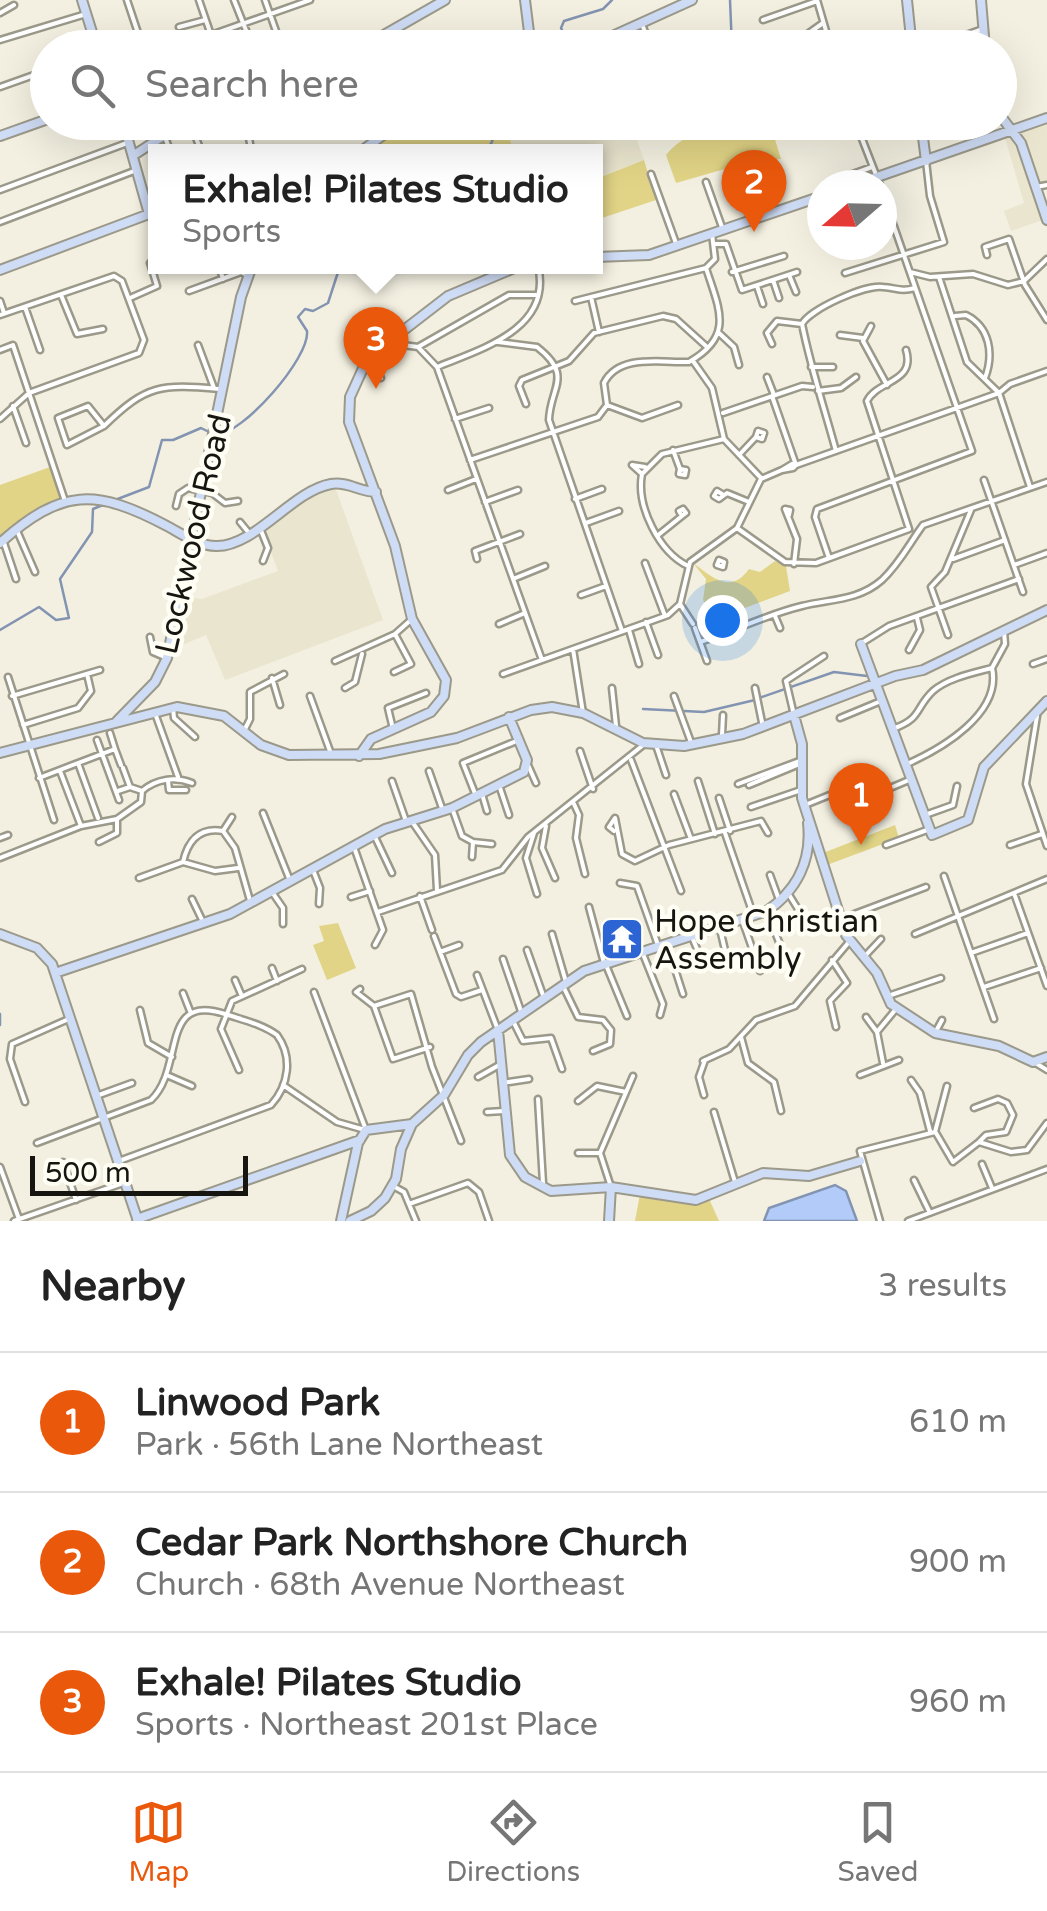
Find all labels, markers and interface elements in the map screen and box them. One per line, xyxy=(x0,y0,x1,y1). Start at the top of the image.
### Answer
search box xyxy=(30,30,1017,140)
icon: search xyxy=(65,58,120,113)
text: Search here xyxy=(145,62,359,108)
popup xyxy=(148,144,603,274)
pin: 2 xyxy=(722,150,786,232)
text: Exhale! Pilates Studio xyxy=(182,167,569,213)
north arrow xyxy=(807,170,897,260)
text: Sports xyxy=(182,213,281,251)
pin: 3 xyxy=(344,306,408,389)
street label: Lockwood Road xyxy=(148,410,240,658)
your location xyxy=(697,595,748,646)
pin: 1 xyxy=(828,762,894,845)
place label: Hope Christian Assembly xyxy=(654,903,879,978)
temple icon: Hope Christian Assembly xyxy=(599,916,645,962)
scale bar xyxy=(30,1151,248,1196)
text: 500 m xyxy=(45,1156,131,1190)
text: Nearby xyxy=(40,1261,185,1312)
text: 3 results xyxy=(878,1267,1007,1305)
text: Linwood Park xyxy=(135,1380,380,1426)
text: 1 xyxy=(62,1403,83,1441)
text: 610 m xyxy=(909,1403,1007,1441)
text: Park · 56th Lane Northeast xyxy=(135,1426,543,1464)
text: Cedar Park Northshore Church xyxy=(135,1520,688,1566)
text: 2 xyxy=(62,1543,83,1581)
text: 900 m xyxy=(909,1543,1007,1581)
text: Church · 68th Avenue Northeast xyxy=(135,1566,625,1604)
text: Exhale! Pilates Studio xyxy=(135,1660,522,1706)
text: 3 xyxy=(62,1683,83,1721)
text: 960 m xyxy=(909,1683,1007,1721)
text: Sports · Northeast 201st Place xyxy=(135,1706,598,1744)
tab: Map xyxy=(129,1795,189,1889)
tab: Directions xyxy=(446,1795,580,1889)
tab: Saved xyxy=(837,1795,918,1889)

